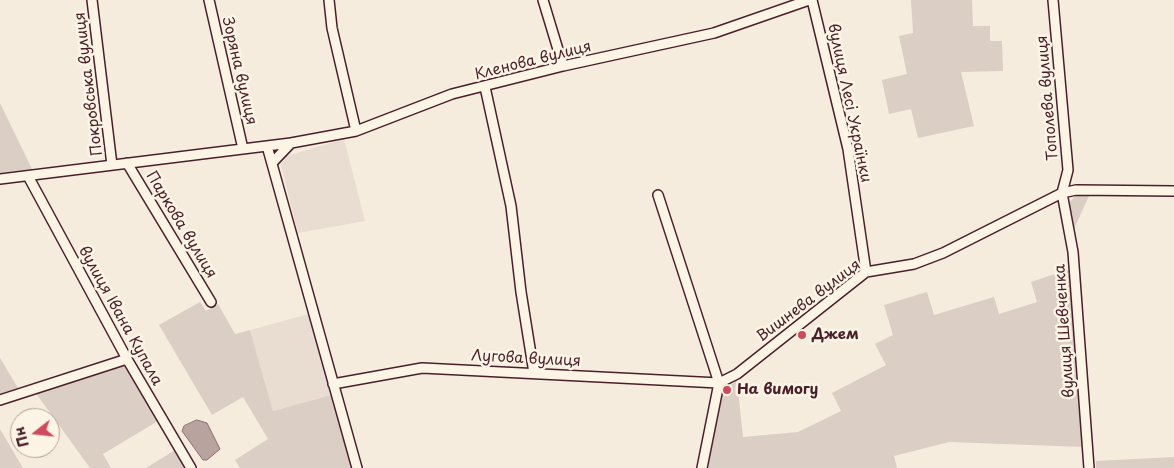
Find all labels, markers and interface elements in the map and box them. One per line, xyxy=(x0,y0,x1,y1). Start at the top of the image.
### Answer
street label: Покровська вулиця xyxy=(71,11,107,157)
street label: Зоряна вулиця xyxy=(218,15,260,127)
street label: вулиця Лесі Українки xyxy=(823,22,875,184)
street label: Тополева вулиця xyxy=(1034,35,1062,161)
street label: Кленова вулиця xyxy=(473,38,593,84)
street label: Паркова вулиця xyxy=(142,168,220,282)
street label: вулиця Івана Купала xyxy=(74,243,166,389)
street label: Вишнева вулиця xyxy=(754,256,864,346)
street label: вулиця Шевченка xyxy=(1051,264,1079,398)
place label: Джем xyxy=(812,326,859,344)
marker: Джем xyxy=(796,329,808,341)
street label: Лугова вулиця xyxy=(471,347,581,371)
place label: На вимогу xyxy=(737,381,818,399)
marker: На вимогу xyxy=(721,384,733,396)
north arrow xyxy=(10,408,60,458)
text: Пн xyxy=(8,424,34,450)

